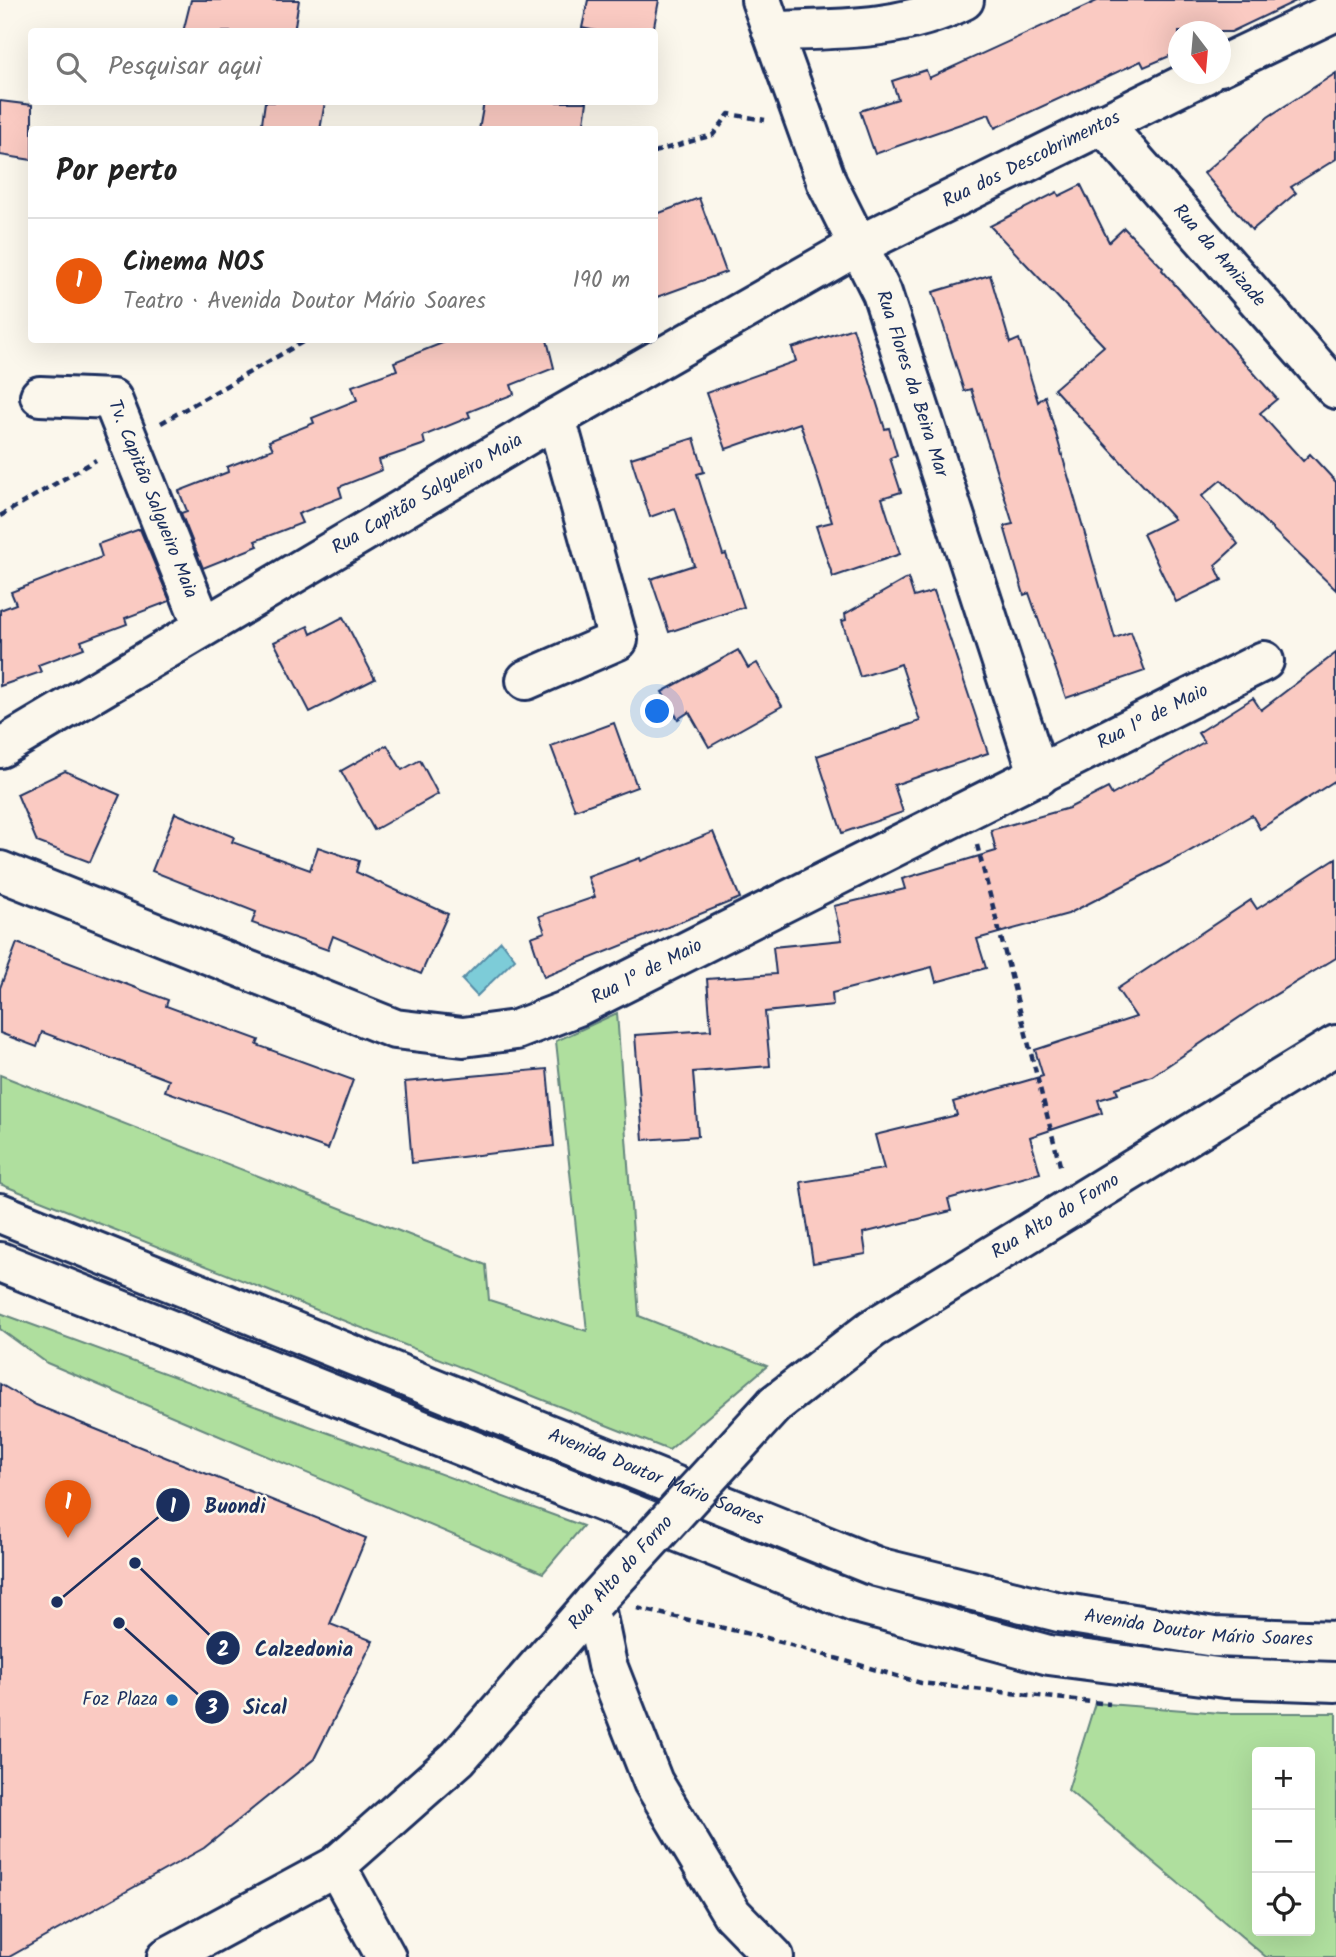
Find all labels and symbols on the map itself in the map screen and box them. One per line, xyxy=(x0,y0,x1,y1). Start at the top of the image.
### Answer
north arrow xyxy=(1168,21,1231,84)
street label: Rua dos Descobrimentos xyxy=(937,103,1126,216)
street label: Rua da Amizade xyxy=(1165,197,1273,315)
street label: Rua Flores da Beira Mar xyxy=(867,286,956,483)
street label: Tv. Capitão Salgueiro Maia xyxy=(99,395,205,603)
street label: Rua Capitão Salgueiro Maia xyxy=(326,426,529,563)
street label: Rua 1º de Maio xyxy=(1092,676,1214,758)
your location xyxy=(640,694,674,728)
street label: Rua 1º de Maio xyxy=(586,931,708,1013)
street label: Rua Alto do Forno xyxy=(986,1166,1126,1267)
street label: Avenida Doutor Mário Soares xyxy=(543,1421,768,1535)
pin: 1 xyxy=(45,1480,91,1538)
callout: Buondi xyxy=(155,1484,280,1526)
text: 1 xyxy=(170,1491,177,1524)
text: Buondi xyxy=(204,1491,266,1524)
street label: Rua Alto do Forno xyxy=(561,1509,681,1637)
street label: Avenida Doutor Mário Soares xyxy=(1082,1601,1313,1655)
callout: Calzedonia xyxy=(206,1627,367,1669)
text: 2 xyxy=(217,1634,229,1667)
text: Calzedonia xyxy=(255,1634,353,1667)
place label: Foz Plaza xyxy=(82,1685,158,1715)
callout: Sical xyxy=(195,1686,301,1728)
marker: Foz Plaza xyxy=(164,1692,180,1708)
text: 3 xyxy=(205,1692,218,1725)
text: Sical xyxy=(243,1692,287,1725)

